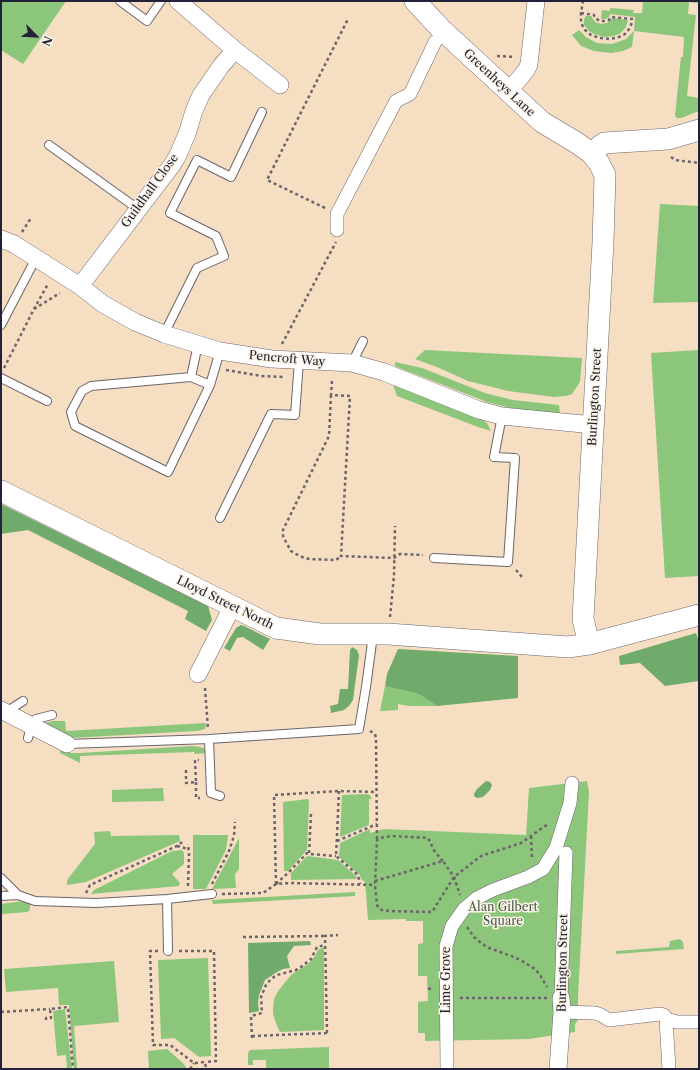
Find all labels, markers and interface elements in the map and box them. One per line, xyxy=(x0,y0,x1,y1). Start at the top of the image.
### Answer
north arrow xyxy=(16,16,56,56)
text: N xyxy=(39,34,55,48)
street label: Greenheys Lane xyxy=(460,46,538,120)
street label: Guildhall Close xyxy=(118,151,182,231)
street label: Pencroft Way xyxy=(248,348,326,370)
street label: Burlington Street xyxy=(585,348,605,446)
street label: Lloyd Street North xyxy=(174,573,276,633)
park label: Alan Gilbert Square xyxy=(468,901,538,929)
street label: Burlington Street xyxy=(555,914,571,1012)
street label: Lime Grove xyxy=(440,946,454,1014)

